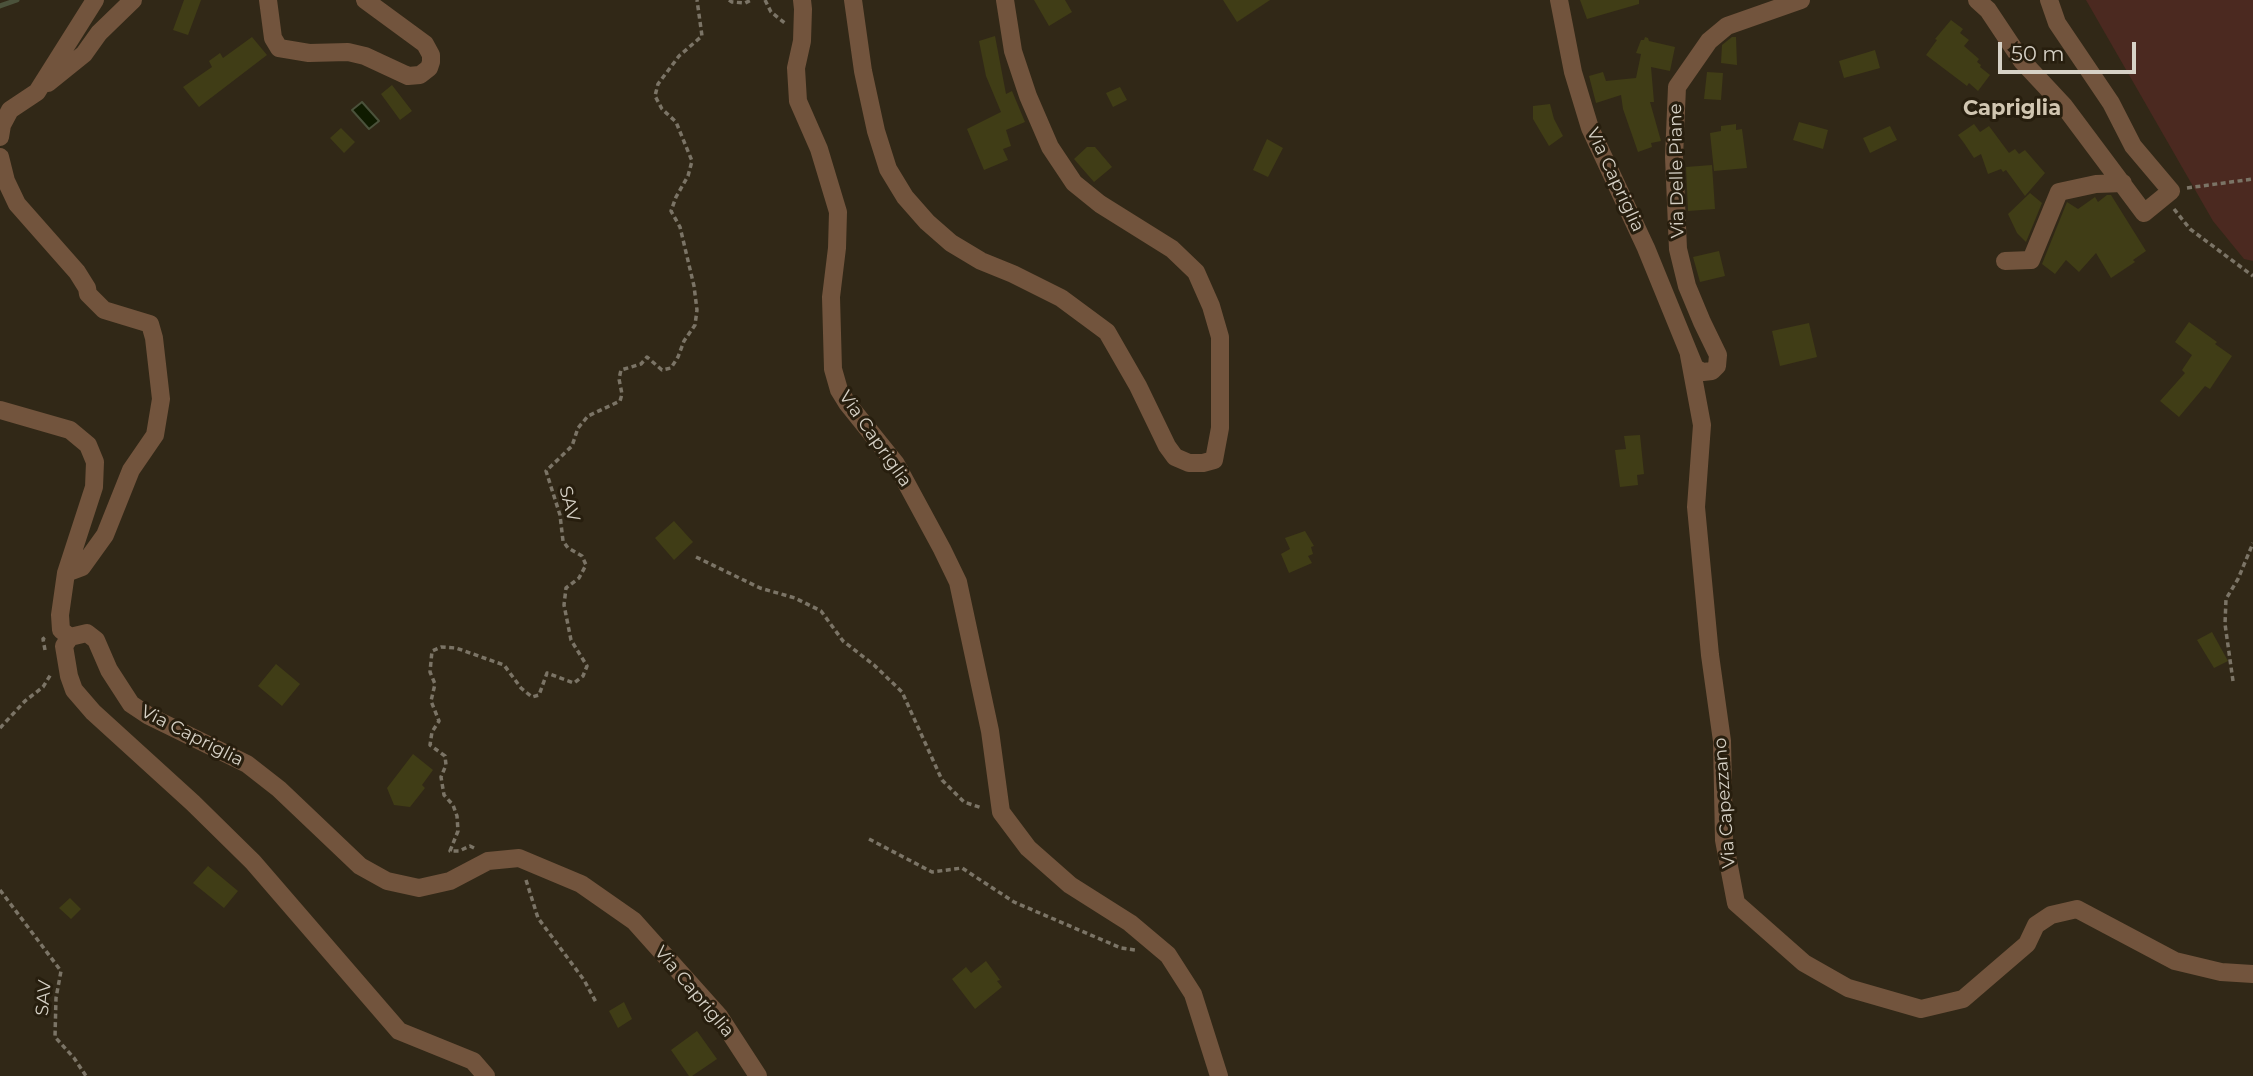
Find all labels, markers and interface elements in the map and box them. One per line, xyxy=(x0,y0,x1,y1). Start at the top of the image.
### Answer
scale bar xyxy=(2001,28,2139,72)
text: 50 m xyxy=(2011,41,2065,66)
district label: Capriglia xyxy=(1963,96,2061,122)
street label: Via Delle Piane xyxy=(1665,103,1689,239)
street label: Via Capriglia xyxy=(1581,124,1649,236)
street label: Via Capriglia xyxy=(834,387,916,491)
street label: SAV xyxy=(554,484,584,524)
street label: Via Capriglia xyxy=(137,701,247,771)
street label: Via Capezzano xyxy=(1710,737,1740,869)
street label: Via Capriglia xyxy=(650,942,738,1042)
street label: SAV xyxy=(32,979,56,1017)

